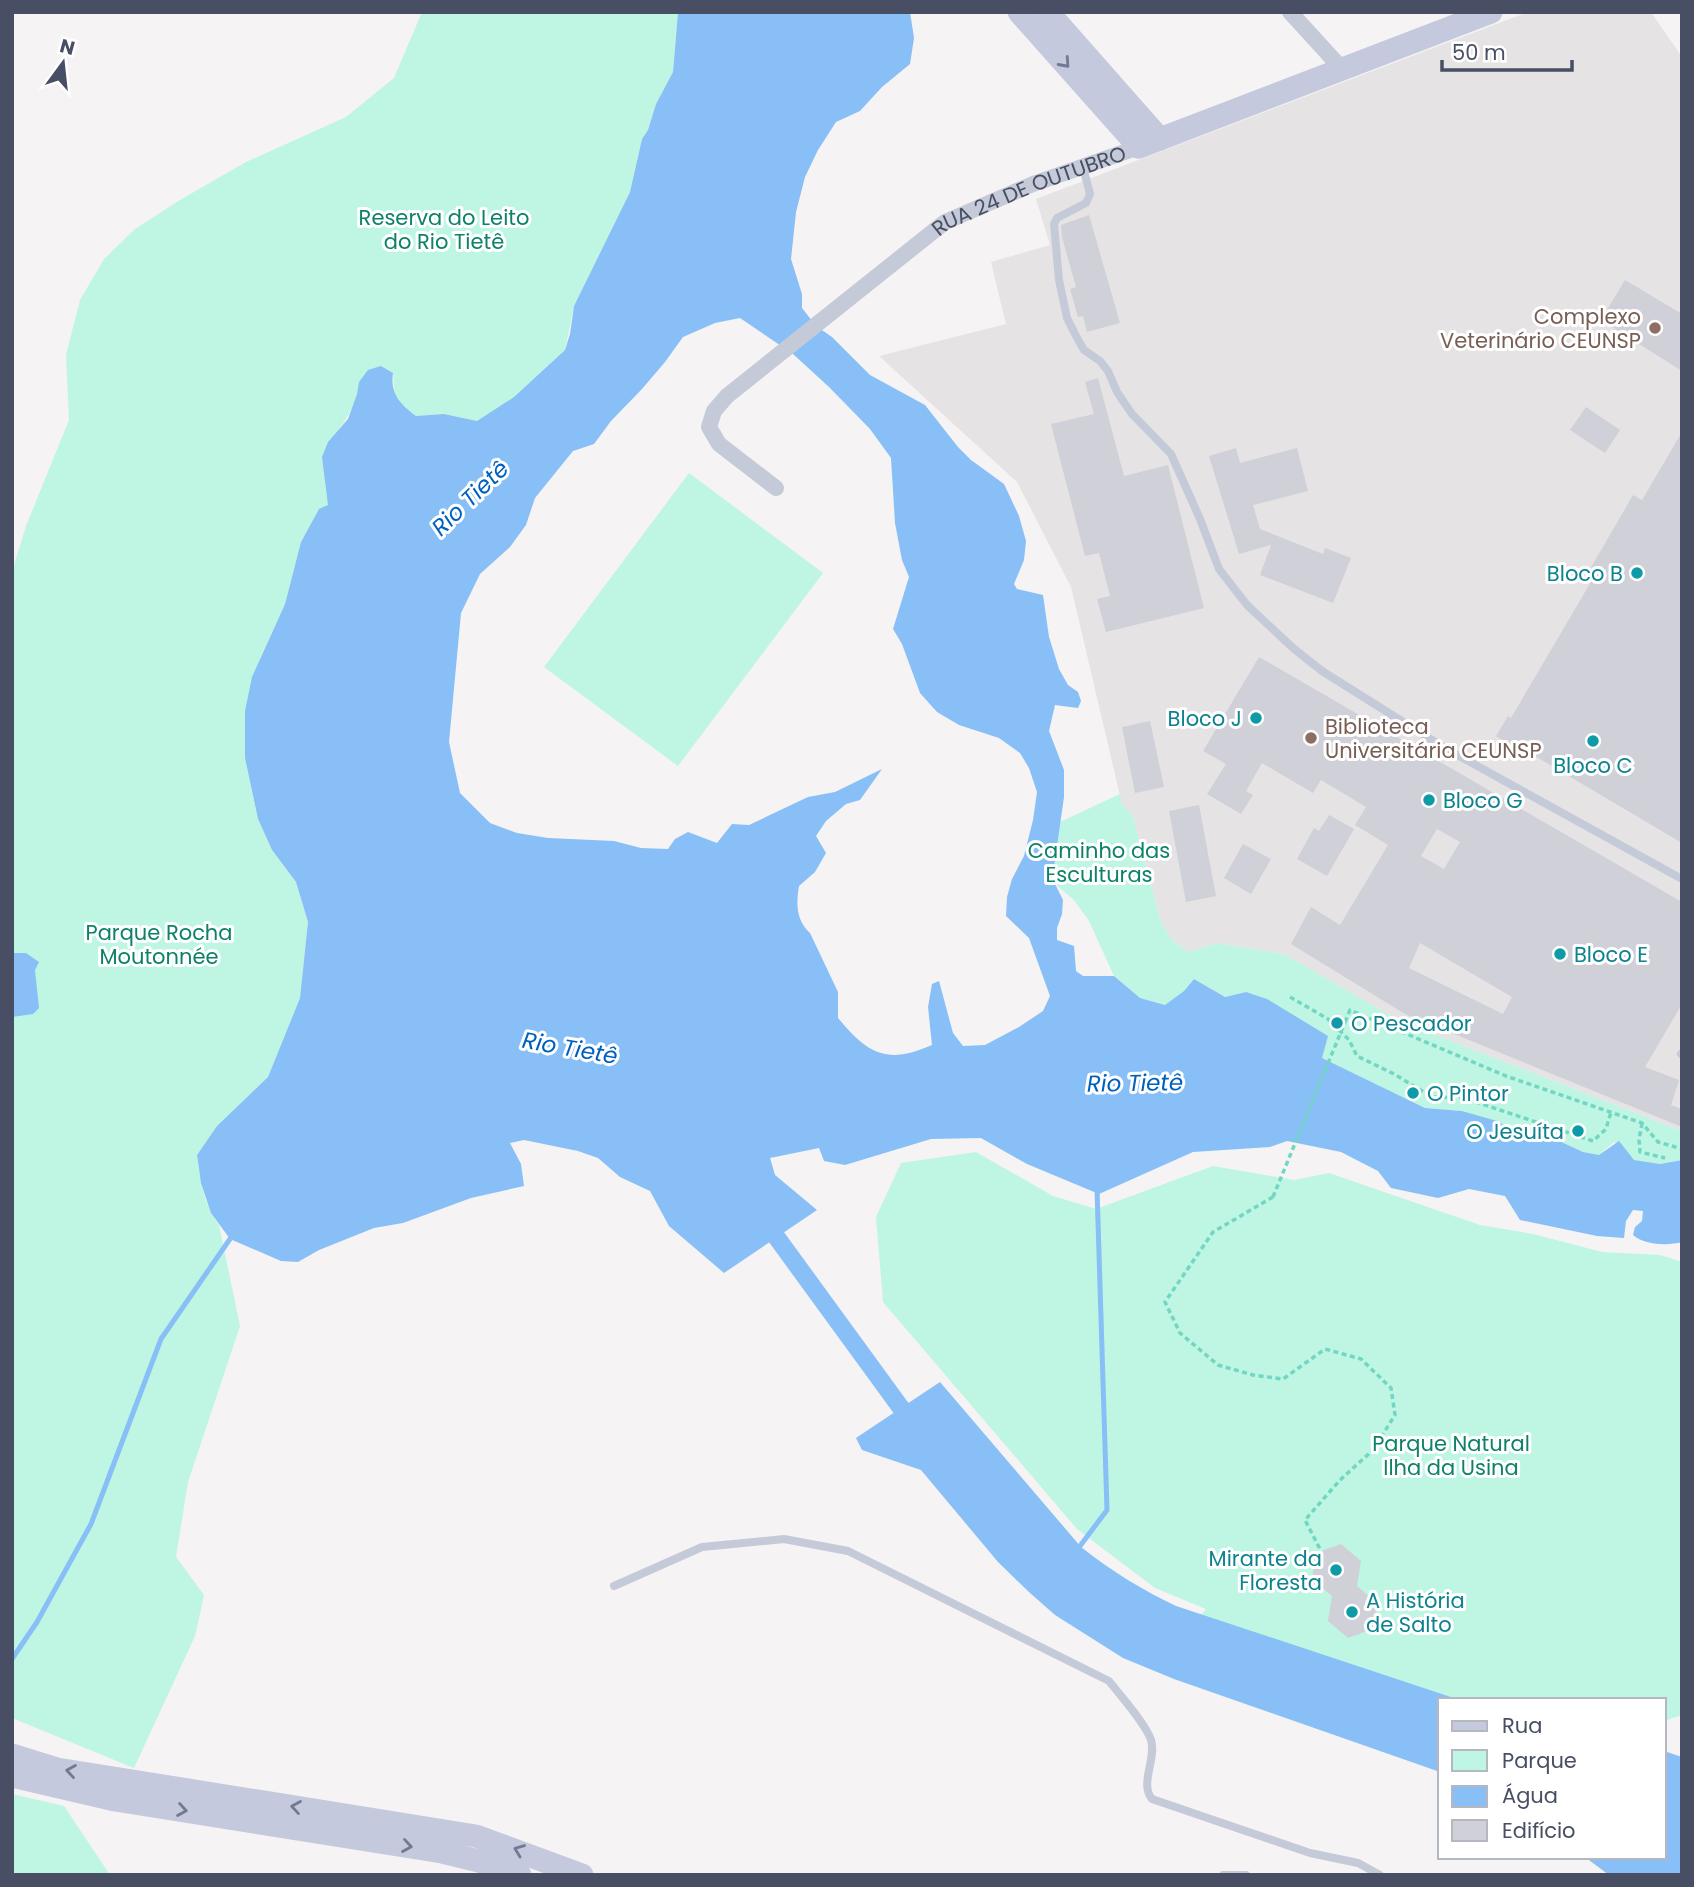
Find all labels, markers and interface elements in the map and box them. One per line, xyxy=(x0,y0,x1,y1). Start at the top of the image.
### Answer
north arrow xyxy=(28,28,98,98)
scale bar xyxy=(1442,28,1572,72)
text: N xyxy=(57,32,78,62)
text: 50 m xyxy=(1452,38,1506,67)
one-way arrow xyxy=(1056,55,1069,68)
street label: RUA 24 DE OUTUBRO xyxy=(925,138,1130,242)
park label: Reserva do Leito do Rio Tietê xyxy=(359,203,529,256)
place label: Complexo Veterinário CEUNSP xyxy=(1440,302,1641,355)
marker: Complexo Veterinário CEUNSP xyxy=(1647,320,1663,336)
water label: Rio Tietê xyxy=(424,453,516,543)
place label: Bloco B xyxy=(1547,559,1623,588)
marker: Bloco B xyxy=(1629,565,1645,581)
place label: Bloco J xyxy=(1168,704,1242,733)
marker: Bloco J xyxy=(1248,710,1264,726)
place label: Biblioteca Universitária CEUNSP xyxy=(1325,712,1542,765)
marker: Biblioteca Universitária CEUNSP xyxy=(1303,730,1319,746)
marker: Bloco C xyxy=(1585,733,1601,749)
place label: Bloco C xyxy=(1553,751,1633,780)
place label: Bloco G xyxy=(1443,786,1523,815)
marker: Bloco G xyxy=(1421,792,1437,808)
park label: Caminho das Esculturas xyxy=(1028,836,1170,889)
park label: Parque Rocha Moutonnée xyxy=(85,918,233,971)
place label: Bloco E xyxy=(1574,940,1648,969)
marker: Bloco E xyxy=(1552,946,1568,962)
place label: O Pescador xyxy=(1351,1009,1472,1038)
marker: O Pescador xyxy=(1329,1015,1345,1031)
water label: Rio Tietê xyxy=(520,1024,620,1072)
water label: Rio Tietê xyxy=(1087,1066,1183,1100)
place label: O Pintor xyxy=(1427,1079,1509,1108)
marker: O Pintor xyxy=(1405,1085,1421,1101)
place label: O Jesuíta xyxy=(1466,1117,1564,1146)
marker: O Jesuíta xyxy=(1570,1123,1586,1139)
park label: Parque Natural Ilha da Usina xyxy=(1372,1429,1530,1482)
place label: Mirante da Floresta xyxy=(1209,1544,1322,1597)
marker: Mirante da Floresta xyxy=(1328,1562,1344,1578)
place label: A História de Salto xyxy=(1366,1586,1465,1639)
marker: A História de Salto xyxy=(1344,1604,1360,1620)
legend xyxy=(1438,1698,1666,1859)
text: Rua xyxy=(1502,1711,1542,1740)
text: Parque xyxy=(1502,1746,1577,1775)
one-way arrow xyxy=(65,1764,77,1779)
text: Água xyxy=(1502,1781,1558,1810)
one-way arrow xyxy=(290,1800,302,1815)
one-way arrow xyxy=(176,1802,188,1817)
text: Edifício xyxy=(1502,1816,1576,1845)
one-way arrow xyxy=(401,1838,413,1853)
one-way arrow xyxy=(513,1844,525,1858)

